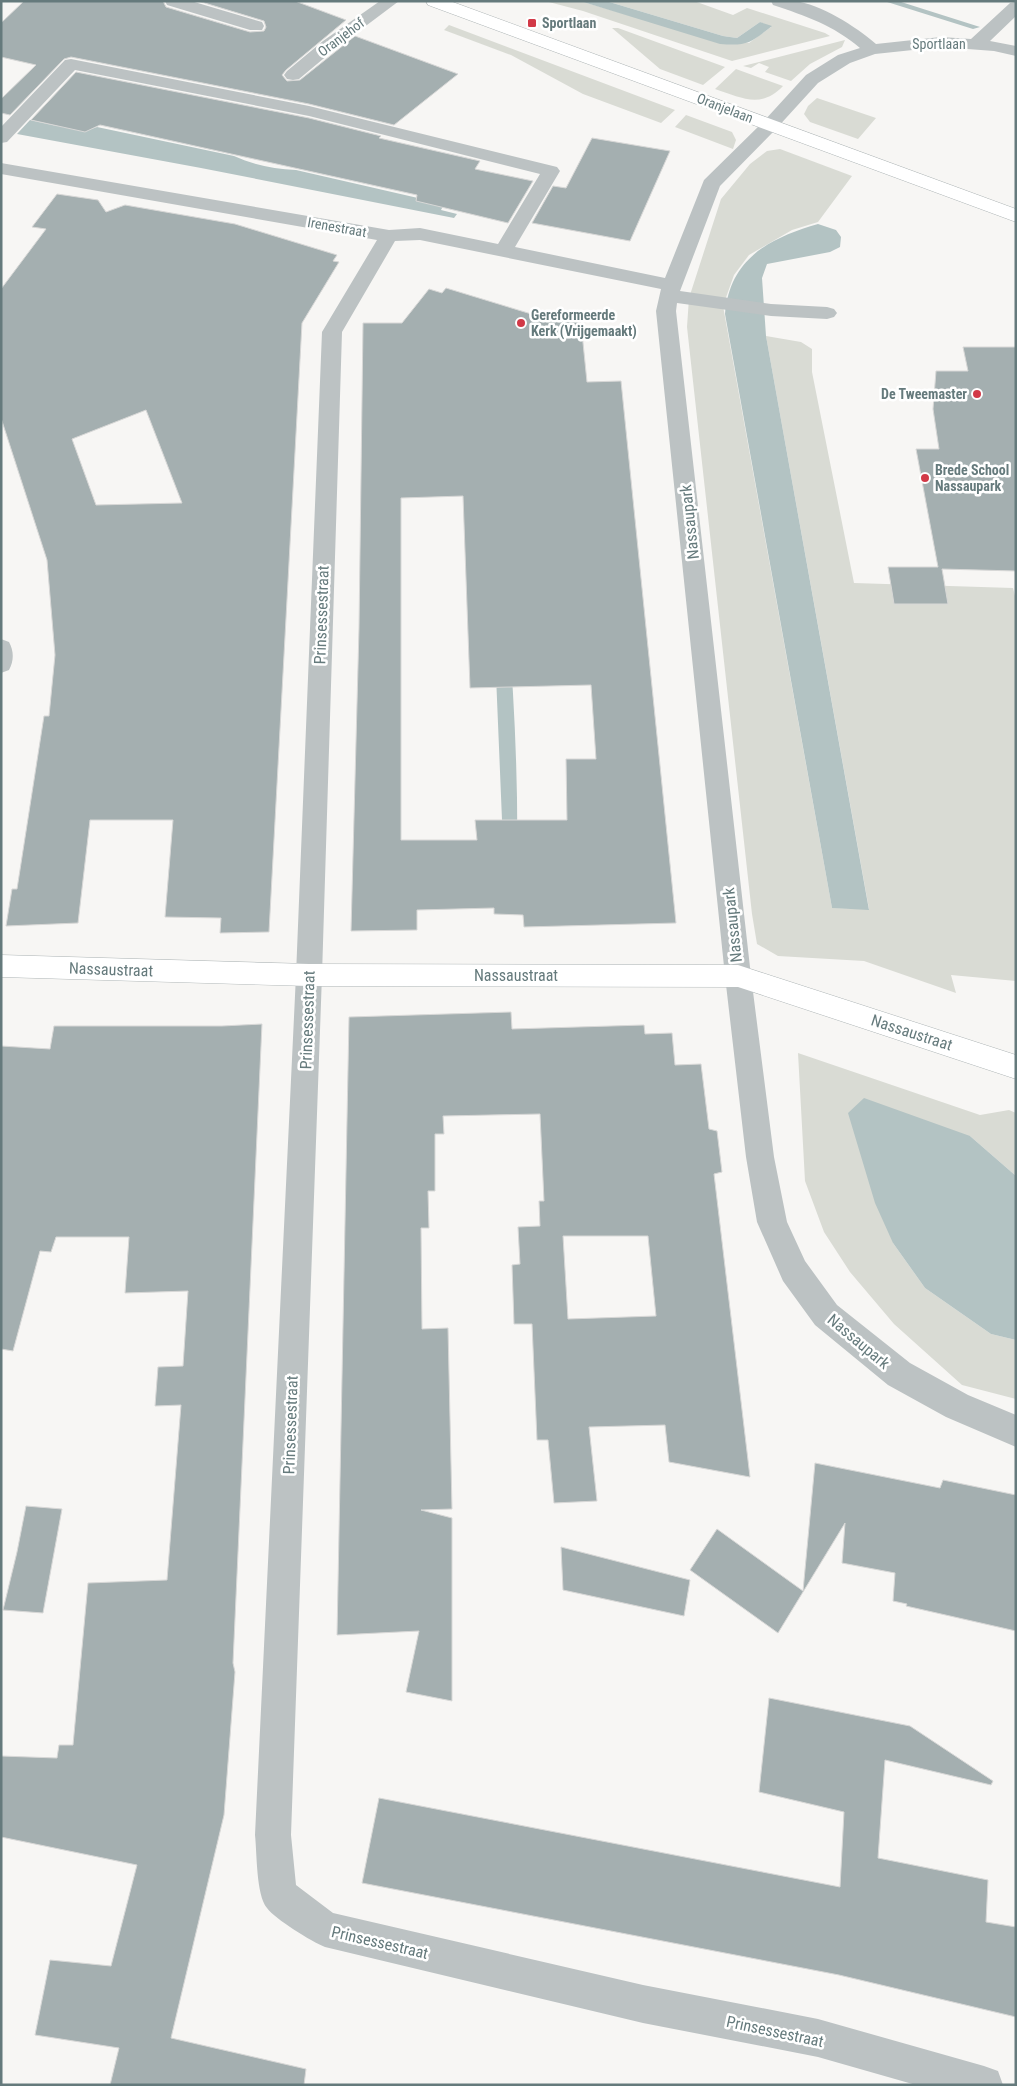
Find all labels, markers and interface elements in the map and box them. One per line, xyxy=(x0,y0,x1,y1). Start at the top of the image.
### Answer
street label: Oranjehof xyxy=(315,14,368,60)
place label: Sportlaan xyxy=(542,15,596,31)
marker: Sportlaan xyxy=(526,17,538,29)
street label: Sportlaan xyxy=(912,36,966,52)
street label: Oranjelaan xyxy=(695,90,755,126)
street label: Irenestraat xyxy=(306,214,368,240)
place label: Gereformeerde Kerk (Vrijgemaakt) xyxy=(531,307,637,340)
marker: Gereformeerde Kerk (Vrijgemaakt) xyxy=(515,317,527,329)
place label: De Tweemaster xyxy=(881,386,967,402)
marker: De Tweemaster xyxy=(971,388,983,400)
place label: Brede School Nassaupark xyxy=(935,462,1009,494)
marker: Brede School Nassaupark xyxy=(919,472,931,484)
street label: Nassaupark xyxy=(676,483,703,560)
street label: Prinsessestraat xyxy=(310,565,333,665)
street label: Nassaupark xyxy=(719,886,746,963)
street label: Nassaustraat xyxy=(69,959,154,980)
street label: Nassaustraat xyxy=(474,966,558,985)
street label: Prinsessestraat xyxy=(296,970,319,1070)
street label: Nassaustraat xyxy=(869,1010,955,1055)
street label: Nassaupark xyxy=(824,1310,894,1373)
street label: Prinsessestraat xyxy=(279,1375,302,1475)
street label: Prinsessestraat xyxy=(330,1922,430,1963)
street label: Prinsessestraat xyxy=(725,2012,825,2051)

